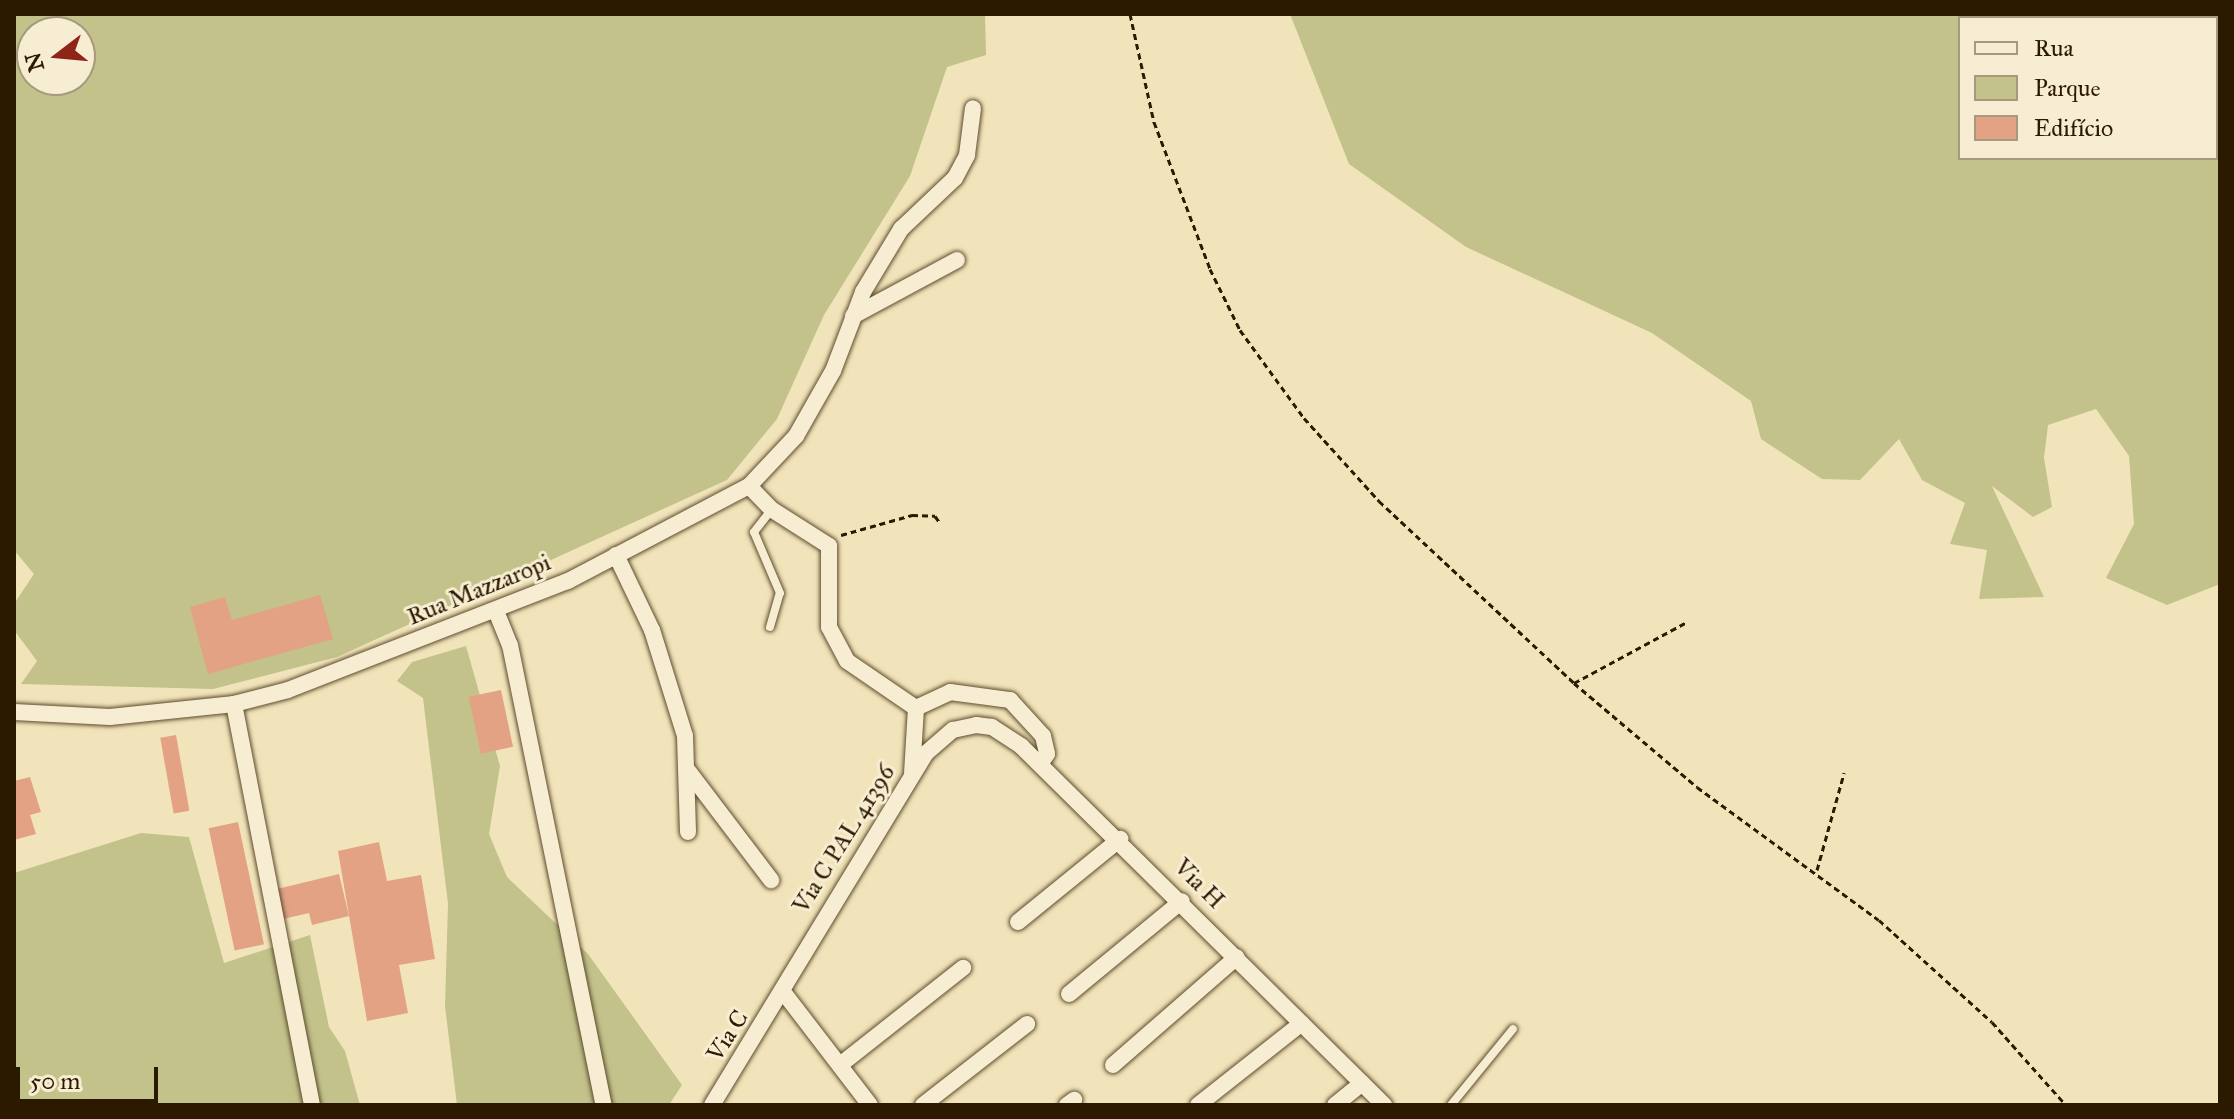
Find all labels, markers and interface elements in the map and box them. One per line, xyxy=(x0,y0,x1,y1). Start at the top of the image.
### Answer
north arrow xyxy=(16,16,96,96)
legend xyxy=(1958,16,2218,160)
text: Rua xyxy=(2034,33,2074,63)
text: N xyxy=(19,50,50,75)
text: Parque xyxy=(2034,73,2101,103)
text: Edifício xyxy=(2034,113,2113,143)
street label: Rua Mazzaropi xyxy=(403,548,555,632)
street label: Via C PAL 41396 xyxy=(787,759,901,919)
street label: Via H xyxy=(1168,853,1230,915)
street label: Via C xyxy=(701,1005,755,1067)
scale bar xyxy=(20,1051,162,1101)
text: 50 m xyxy=(30,1066,80,1096)

